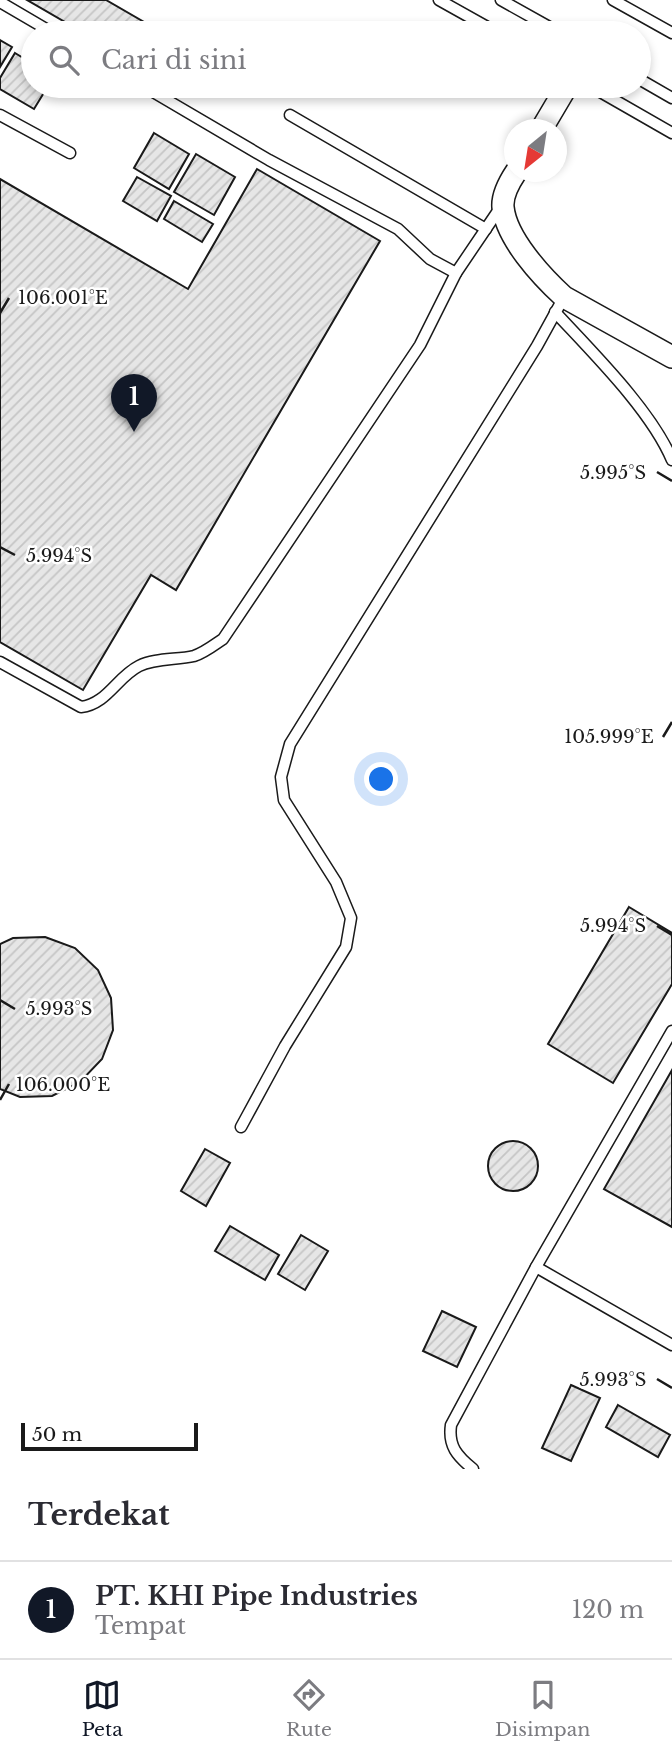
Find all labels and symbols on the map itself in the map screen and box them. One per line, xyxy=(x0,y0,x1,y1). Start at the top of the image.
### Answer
north arrow xyxy=(504,119,567,182)
text: 106.001°E xyxy=(18,287,108,309)
pin: 1 xyxy=(111,374,157,432)
text: 5.995°S xyxy=(580,462,646,484)
text: 5.994°S xyxy=(26,545,92,567)
text: 105.999°E xyxy=(564,726,654,748)
your location xyxy=(364,762,398,796)
text: 5.994°S xyxy=(580,915,646,937)
text: 5.993°S xyxy=(26,998,92,1020)
text: 106.000°E xyxy=(16,1074,110,1096)
text: 5.993°S xyxy=(580,1369,646,1391)
scale bar xyxy=(21,1420,198,1452)

